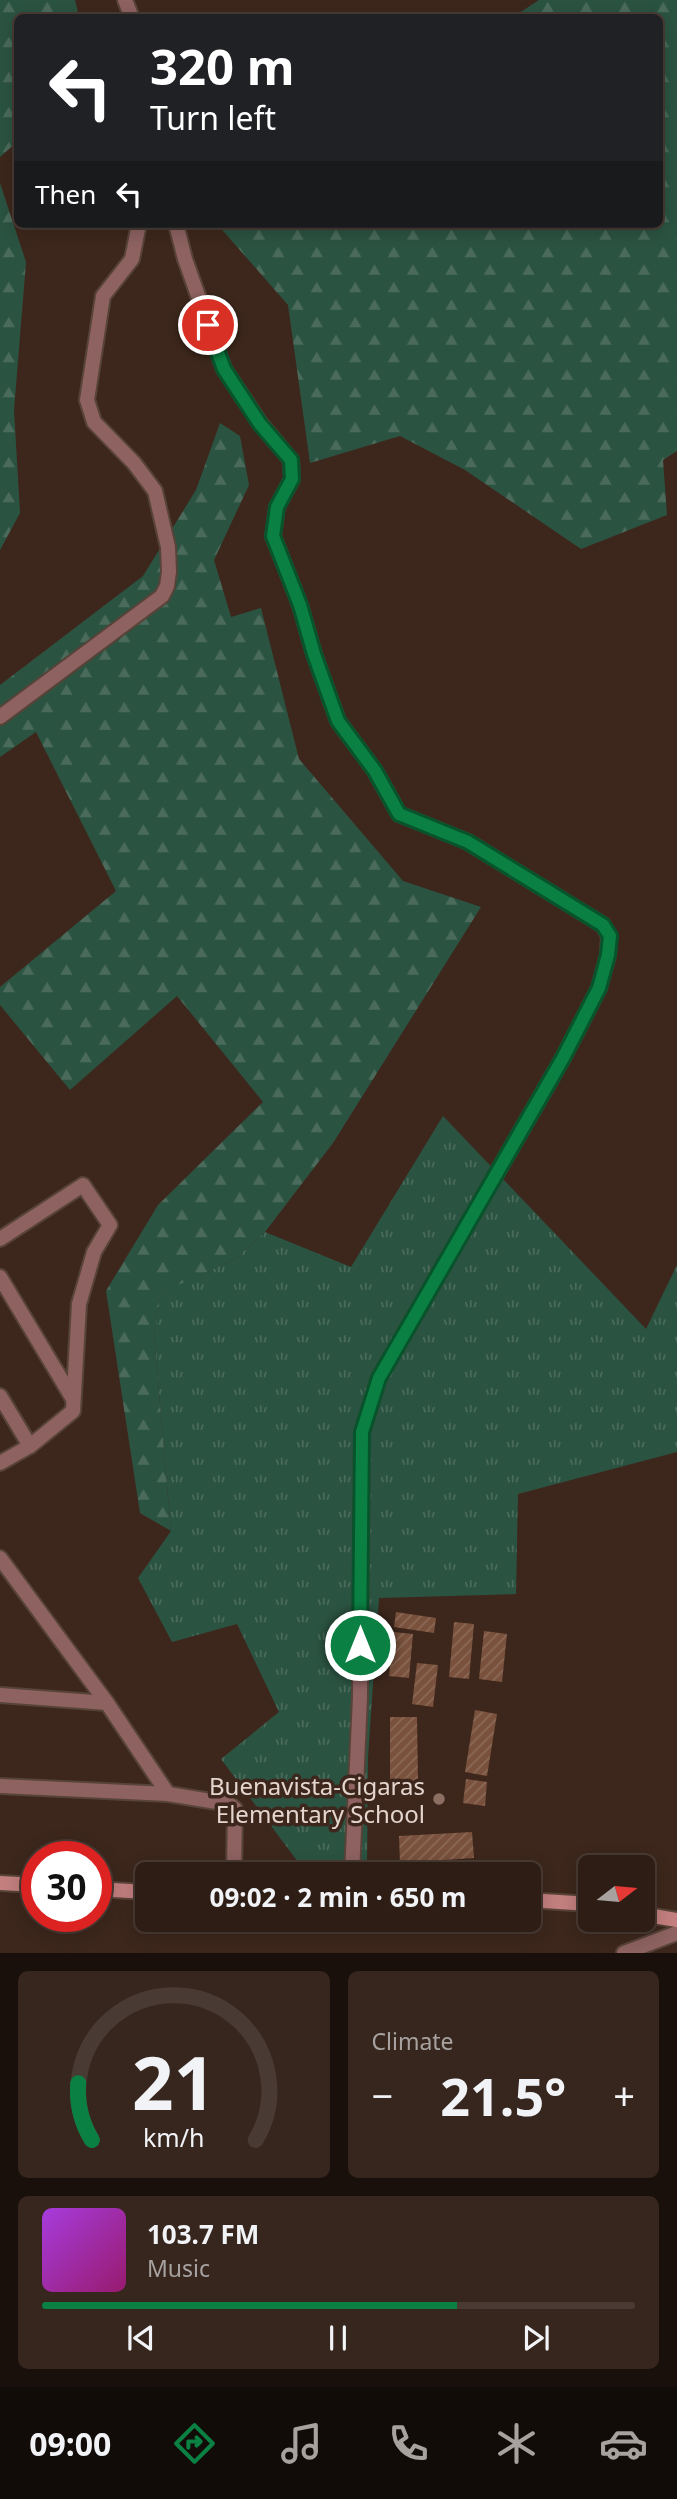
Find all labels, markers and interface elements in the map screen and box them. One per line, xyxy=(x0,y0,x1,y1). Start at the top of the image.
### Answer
text: 320 m xyxy=(150,33,295,99)
icon: left xyxy=(35,42,126,133)
text: Turn left xyxy=(150,96,276,139)
icon: left xyxy=(110,175,148,213)
text: Then xyxy=(35,176,96,212)
pin xyxy=(178,295,238,355)
icon: arrive xyxy=(189,306,227,344)
position arrow xyxy=(323,1608,397,1682)
place label: Buenavista-Cigaras Elementary School xyxy=(209,1769,425,1830)
marker: Buenavista-Cigaras Elementary School xyxy=(431,1791,447,1807)
speed limit sign: 30 xyxy=(21,1841,112,1932)
north arrow xyxy=(578,1855,654,1932)
map controls xyxy=(578,1855,655,1932)
text: 09:02 · 2 min · 650 m xyxy=(210,1879,466,1915)
text: Climate xyxy=(372,2025,454,2057)
text: 21 xyxy=(132,2033,215,2132)
text: 21.5° xyxy=(440,2060,566,2131)
text: − xyxy=(372,2069,393,2121)
text: + xyxy=(613,2069,635,2121)
text: km/h xyxy=(143,2120,205,2154)
text: 103.7 FM xyxy=(147,2216,259,2252)
text: Music xyxy=(147,2252,210,2284)
icon: previous xyxy=(122,2319,160,2357)
icon: pause xyxy=(319,2319,357,2357)
icon: next xyxy=(517,2319,555,2357)
icon: directions xyxy=(170,2419,219,2468)
icon: music xyxy=(277,2419,326,2468)
icon: phone xyxy=(384,2419,433,2468)
icon: climate xyxy=(492,2419,541,2468)
icon: car xyxy=(599,2419,648,2468)
text: 09:00 xyxy=(29,2422,111,2465)

